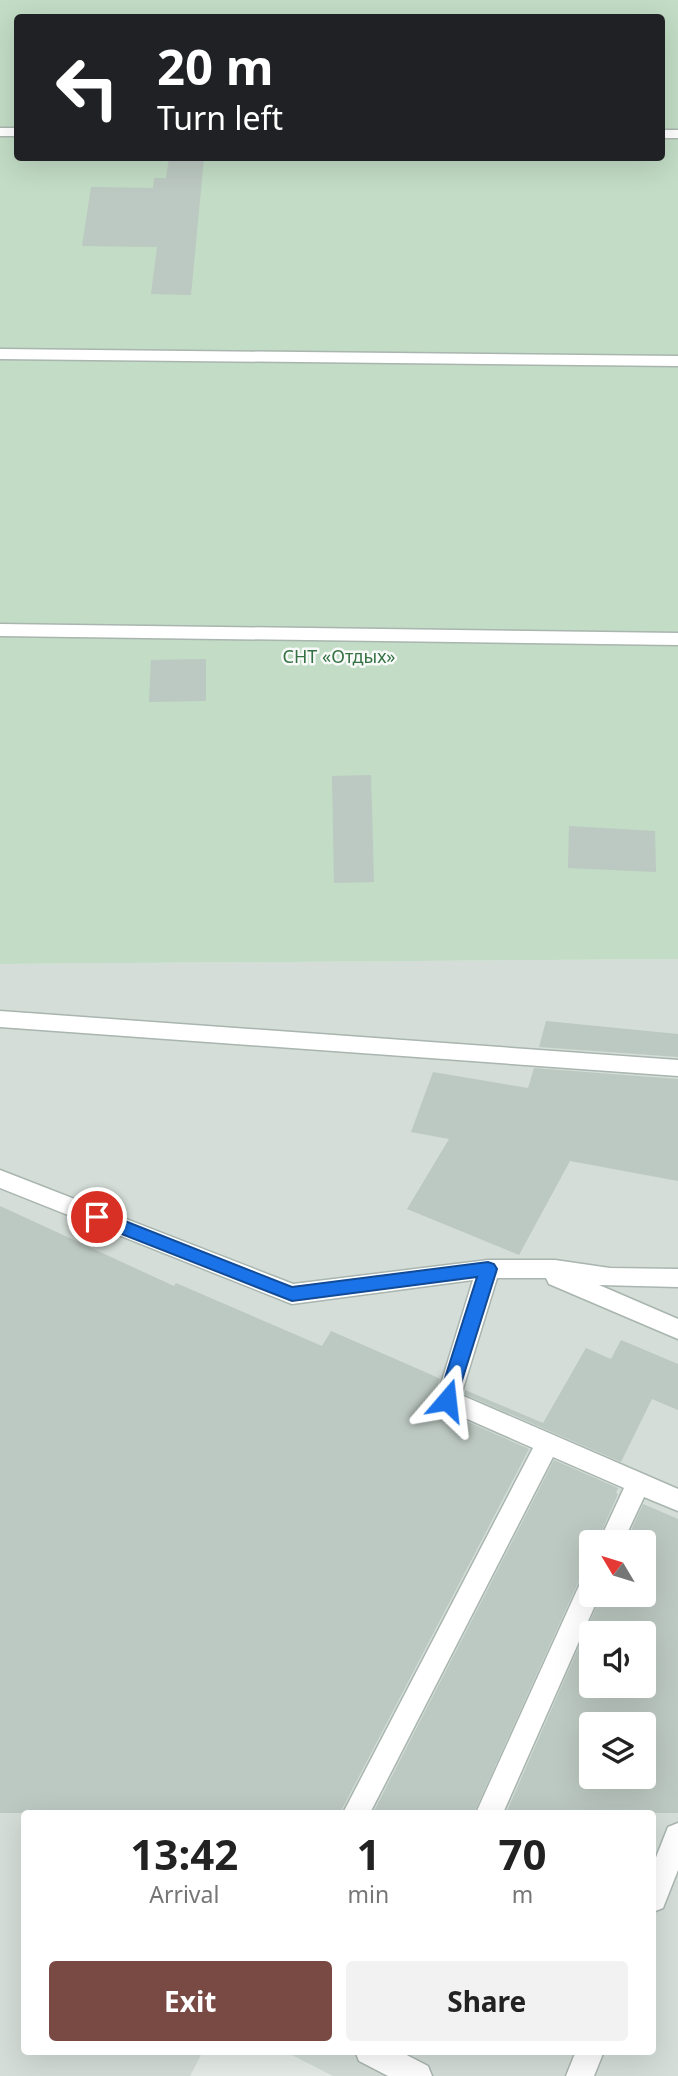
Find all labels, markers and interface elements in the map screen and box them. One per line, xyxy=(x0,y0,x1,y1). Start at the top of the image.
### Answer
text: 20 m xyxy=(157,33,274,99)
icon: left xyxy=(42,42,133,133)
text: Turn left xyxy=(157,96,283,139)
park label: СНТ «Отдых» xyxy=(282,644,396,668)
pin xyxy=(67,1187,127,1247)
icon: arrive xyxy=(78,1198,116,1236)
position arrow xyxy=(410,1363,484,1437)
north arrow xyxy=(579,1530,656,1606)
map controls xyxy=(579,1530,656,1789)
button: sound xyxy=(579,1621,656,1698)
button: layers xyxy=(579,1712,656,1789)
text: 13:42 xyxy=(130,1825,238,1882)
text: 1 xyxy=(356,1825,380,1882)
text: 70 xyxy=(499,1825,547,1882)
text: Arrival xyxy=(149,1878,219,1910)
text: min xyxy=(348,1878,389,1910)
text: m xyxy=(512,1878,533,1910)
button: Exit xyxy=(49,1961,332,2041)
button: Share xyxy=(346,1961,628,2041)

